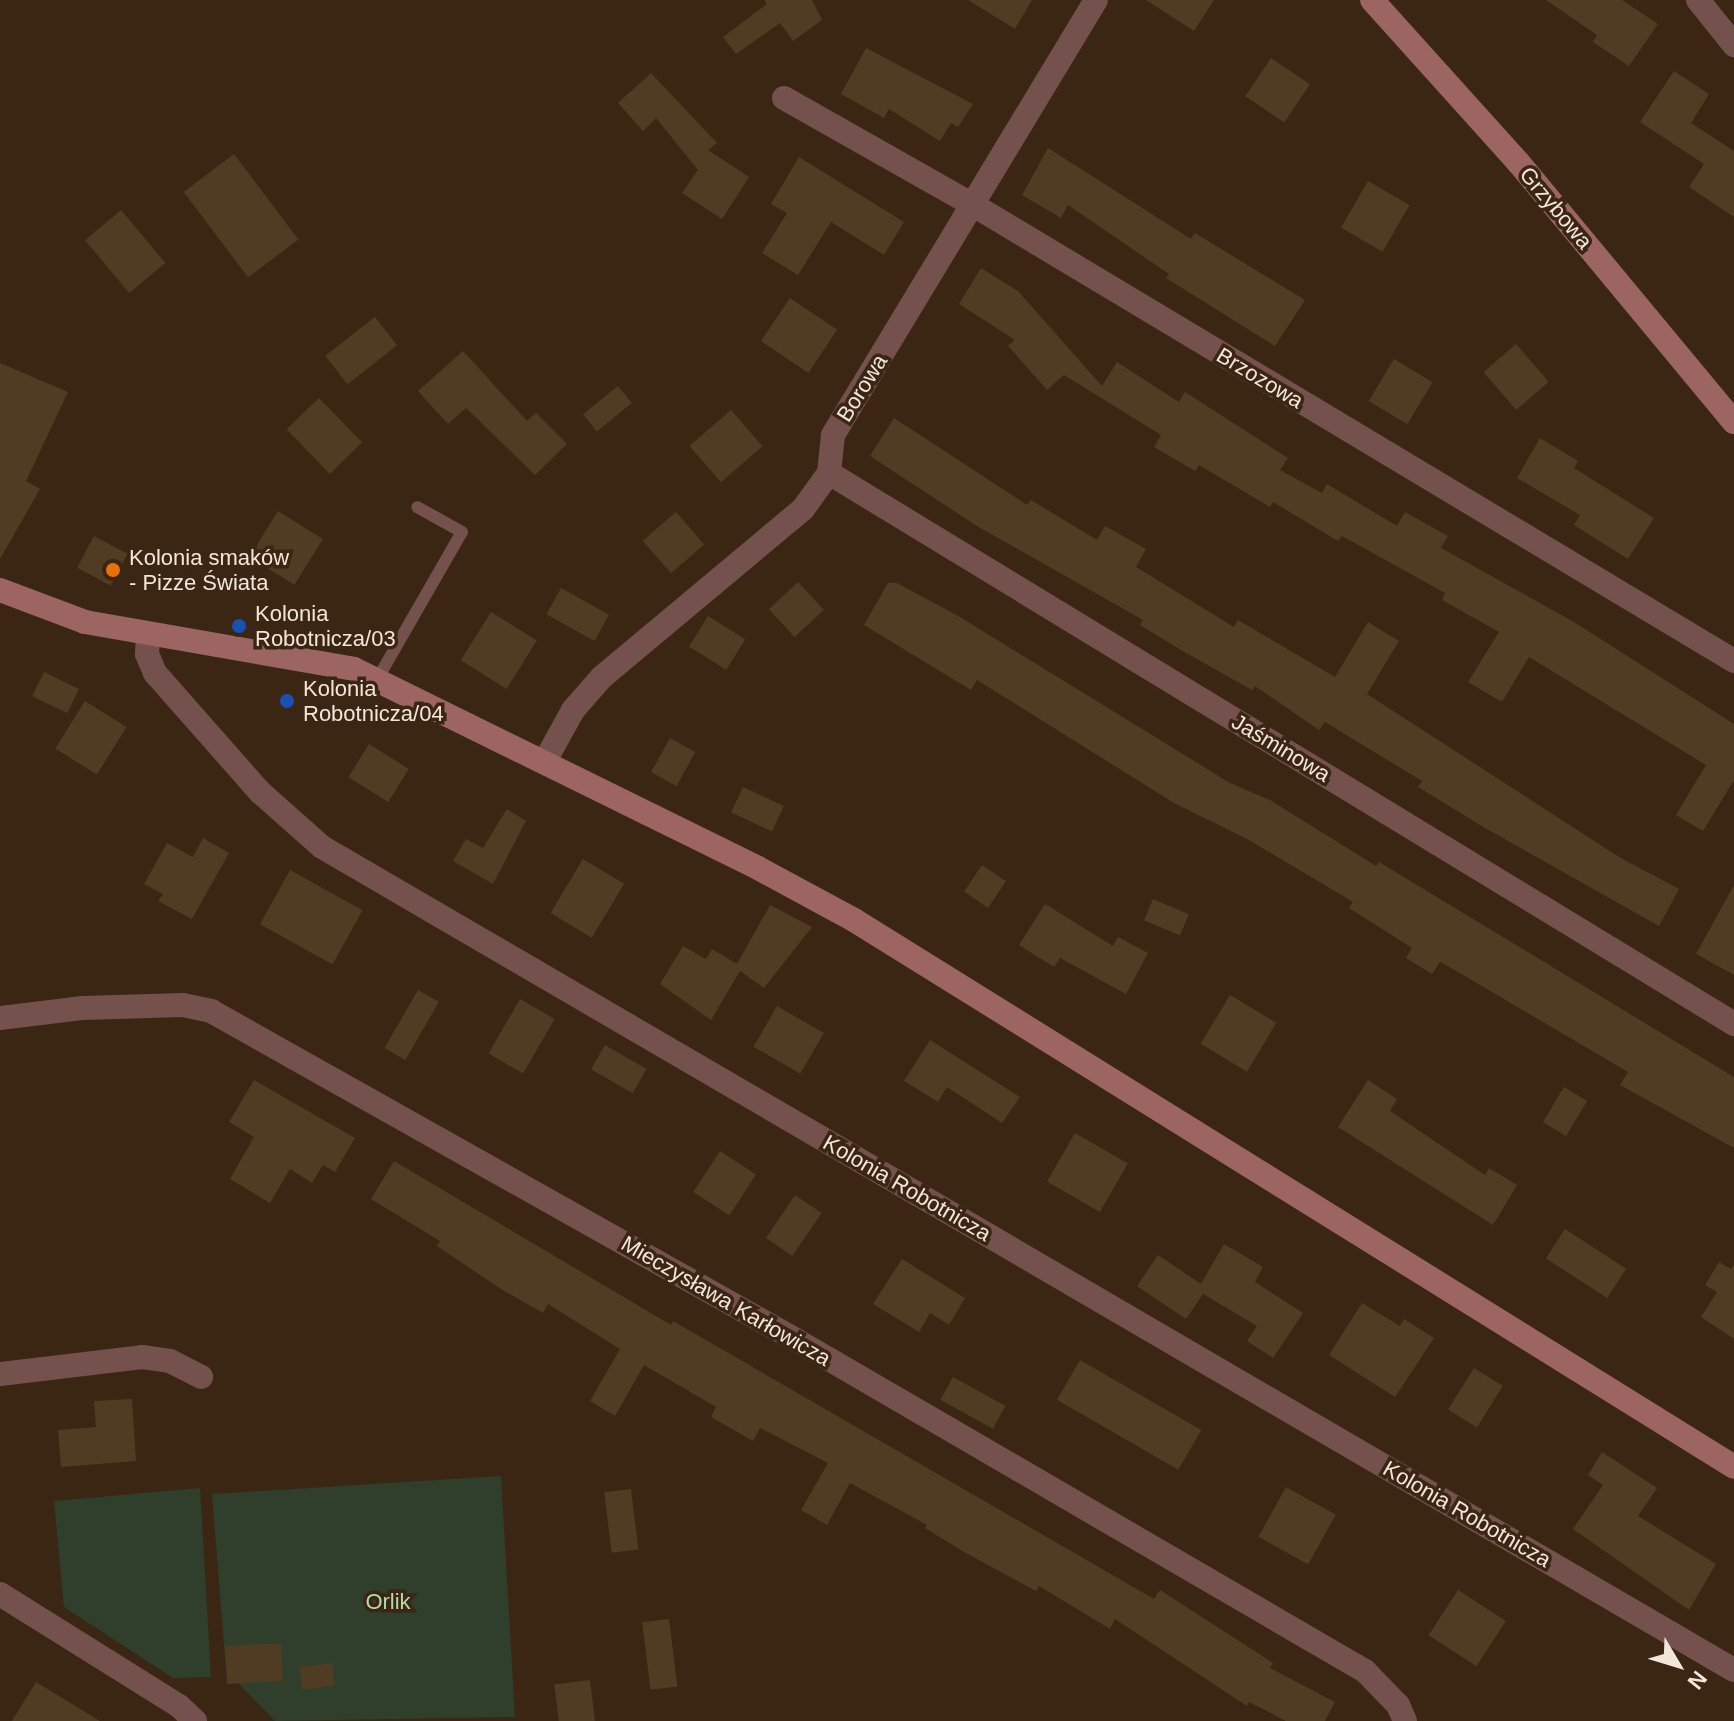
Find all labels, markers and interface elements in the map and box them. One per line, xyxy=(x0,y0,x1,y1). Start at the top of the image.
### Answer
street label: Grzybowa xyxy=(1514,162,1598,254)
street label: Brzozowa xyxy=(1212,342,1308,414)
street label: Borowa xyxy=(831,349,893,427)
place label: Kolonia smaków - Pizze Świata xyxy=(129,544,289,596)
marker: Kolonia smaków - Pizze Świata xyxy=(104,561,122,579)
place label: Kolonia Robotnicza/03 xyxy=(255,600,396,652)
marker: Kolonia Robotnicza/03 xyxy=(230,617,248,635)
place label: Kolonia Robotnicza/04 xyxy=(303,675,444,726)
marker: Kolonia Robotnicza/04 xyxy=(278,692,296,710)
street label: Jaśminowa xyxy=(1227,708,1335,788)
street label: Kolonia Robotnicza xyxy=(818,1129,996,1247)
street label: Mieczysława Karłowicza xyxy=(617,1230,835,1372)
street label: Kolonia Robotnicza xyxy=(1378,1455,1556,1573)
park label: Orlik xyxy=(365,1589,411,1615)
north arrow xyxy=(1638,1625,1718,1705)
text: N xyxy=(1683,1666,1712,1694)

